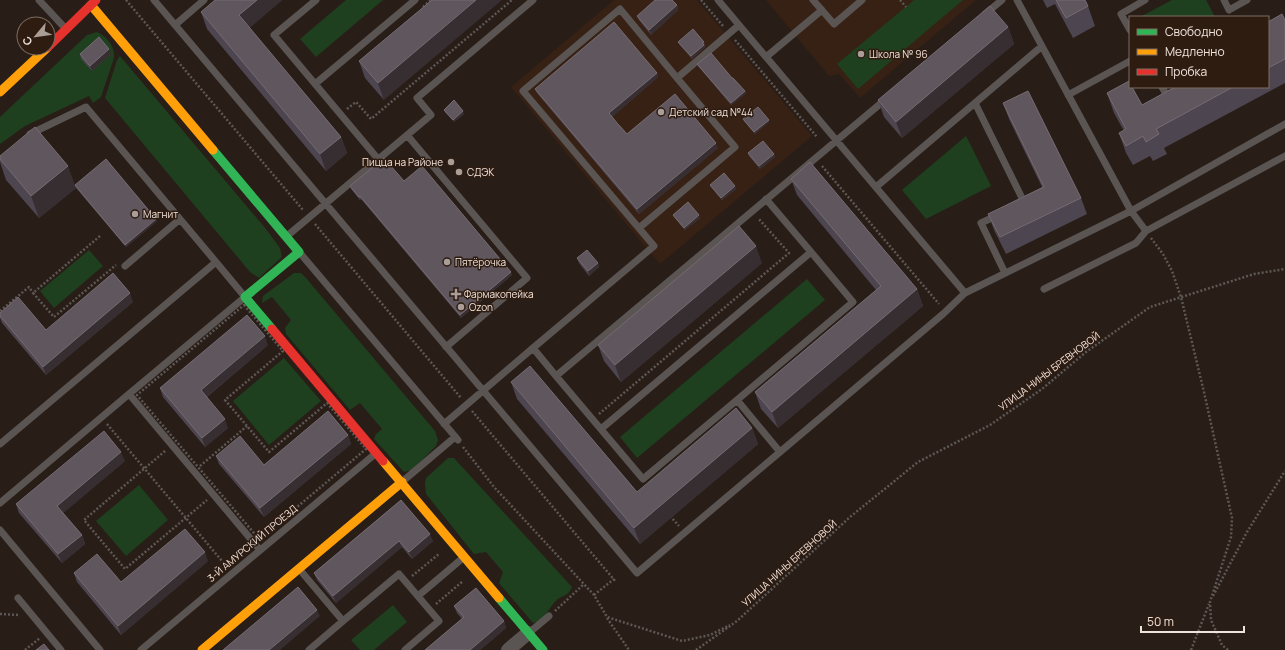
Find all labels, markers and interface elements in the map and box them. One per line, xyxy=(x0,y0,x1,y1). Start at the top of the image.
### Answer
north arrow xyxy=(16,16,56,56)
legend xyxy=(1129,16,1269,88)
text: Свободно xyxy=(1165,23,1223,40)
text: С xyxy=(18,34,35,48)
text: Медленно xyxy=(1165,43,1225,60)
place label: Школа № 96 xyxy=(869,47,928,61)
marker: Школа № 96 xyxy=(856,49,866,59)
text: Пробка xyxy=(1165,63,1207,80)
place label: Детский сад №44 xyxy=(669,105,753,119)
marker: Детский сад №44 xyxy=(656,107,666,117)
place label: Пицца на Районе xyxy=(362,155,443,169)
marker: Пицца на Районе xyxy=(446,157,456,167)
place label: СДЭК xyxy=(467,165,494,179)
marker: СДЭК xyxy=(454,167,464,177)
place label: Магнит xyxy=(143,207,178,221)
marker: Магнит xyxy=(130,209,140,219)
place label: Пятёрочка xyxy=(455,255,506,269)
marker: Пятёрочка xyxy=(442,257,452,267)
place label: Фармакопейка xyxy=(464,287,534,301)
marker: Фармакопейка xyxy=(451,289,461,299)
place label: Ozon xyxy=(469,300,493,314)
marker: Ozon xyxy=(456,302,466,312)
street label: УЛИЦА НИНЫ БРЕВНОВОЙ xyxy=(995,328,1103,414)
street label: 3-Й АМУРСКИЙ ПРОЕЗД xyxy=(204,501,300,585)
street label: УЛИЦА НИНЫ БРЕВНОВОЙ xyxy=(738,516,840,610)
scale bar xyxy=(1141,608,1244,634)
text: 50 m xyxy=(1147,613,1174,630)

